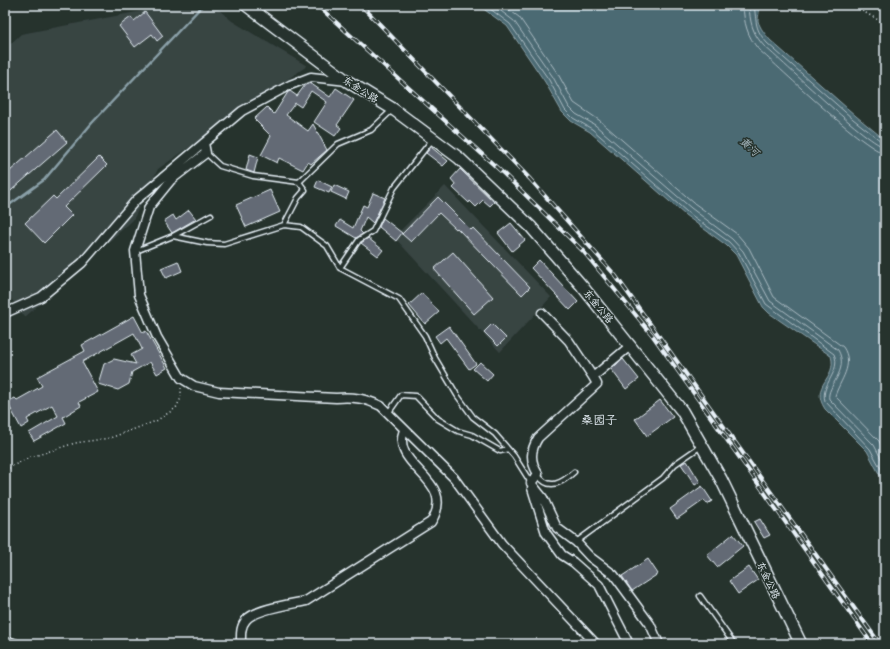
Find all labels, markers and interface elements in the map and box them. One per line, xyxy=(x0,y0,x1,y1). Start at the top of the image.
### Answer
street label: 东金公路 xyxy=(340,72,382,106)
water label: 黄河 xyxy=(737,133,765,160)
street label: 东金公路 xyxy=(581,286,617,326)
district label: 桑园子 xyxy=(581,411,617,427)
street label: 东金公路 xyxy=(754,559,784,601)

